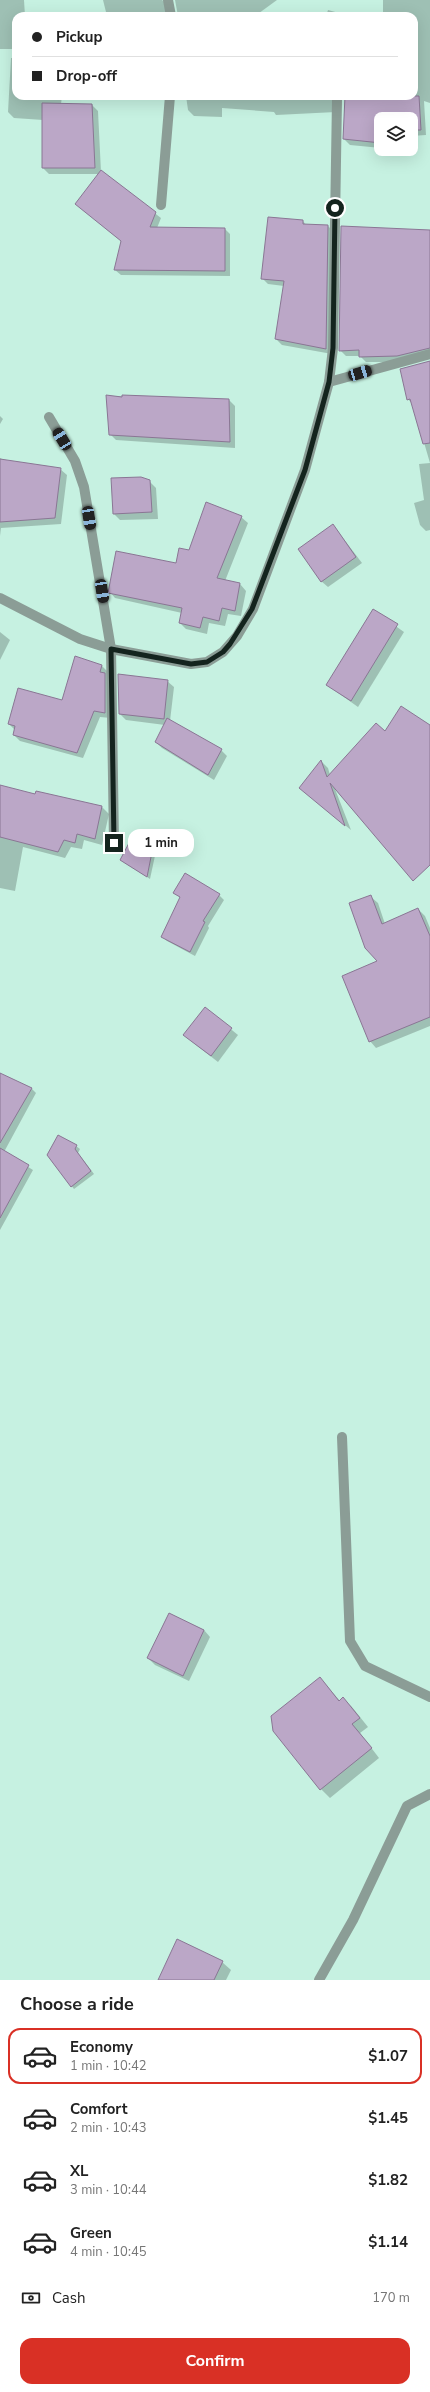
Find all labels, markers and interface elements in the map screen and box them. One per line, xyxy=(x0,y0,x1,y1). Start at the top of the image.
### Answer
text: Pickup xyxy=(56,27,102,47)
text: Drop-off xyxy=(56,66,117,86)
map controls xyxy=(374,112,418,156)
button: layers xyxy=(374,112,418,156)
route start xyxy=(326,199,344,217)
car xyxy=(347,364,373,382)
car xyxy=(51,426,73,452)
car xyxy=(81,505,97,531)
car xyxy=(94,578,110,604)
callout: 1 min xyxy=(128,829,194,857)
route end xyxy=(105,834,123,852)
text: 1 min xyxy=(144,834,178,852)
text: Choose a ride xyxy=(20,1992,134,2016)
text: Economy xyxy=(70,2037,133,2057)
icon: car xyxy=(22,2038,58,2074)
text: $1.07 xyxy=(368,2046,408,2066)
text: 1 min · 10:42 xyxy=(70,2057,146,2075)
text: Comfort xyxy=(70,2099,127,2119)
icon: car xyxy=(22,2100,58,2136)
text: $1.45 xyxy=(368,2108,408,2128)
text: 2 min · 10:43 xyxy=(70,2119,146,2137)
text: XL xyxy=(70,2161,89,2181)
icon: car xyxy=(22,2162,58,2198)
text: $1.82 xyxy=(368,2170,408,2190)
text: 3 min · 10:44 xyxy=(70,2181,146,2199)
text: Green xyxy=(70,2223,112,2243)
icon: car xyxy=(22,2224,58,2260)
text: $1.14 xyxy=(368,2232,408,2252)
text: 4 min · 10:45 xyxy=(70,2243,146,2261)
icon: cash xyxy=(20,2287,42,2309)
text: Cash xyxy=(52,2288,86,2308)
text: 170 m xyxy=(372,2289,410,2307)
button: Confirm xyxy=(20,2338,410,2384)

